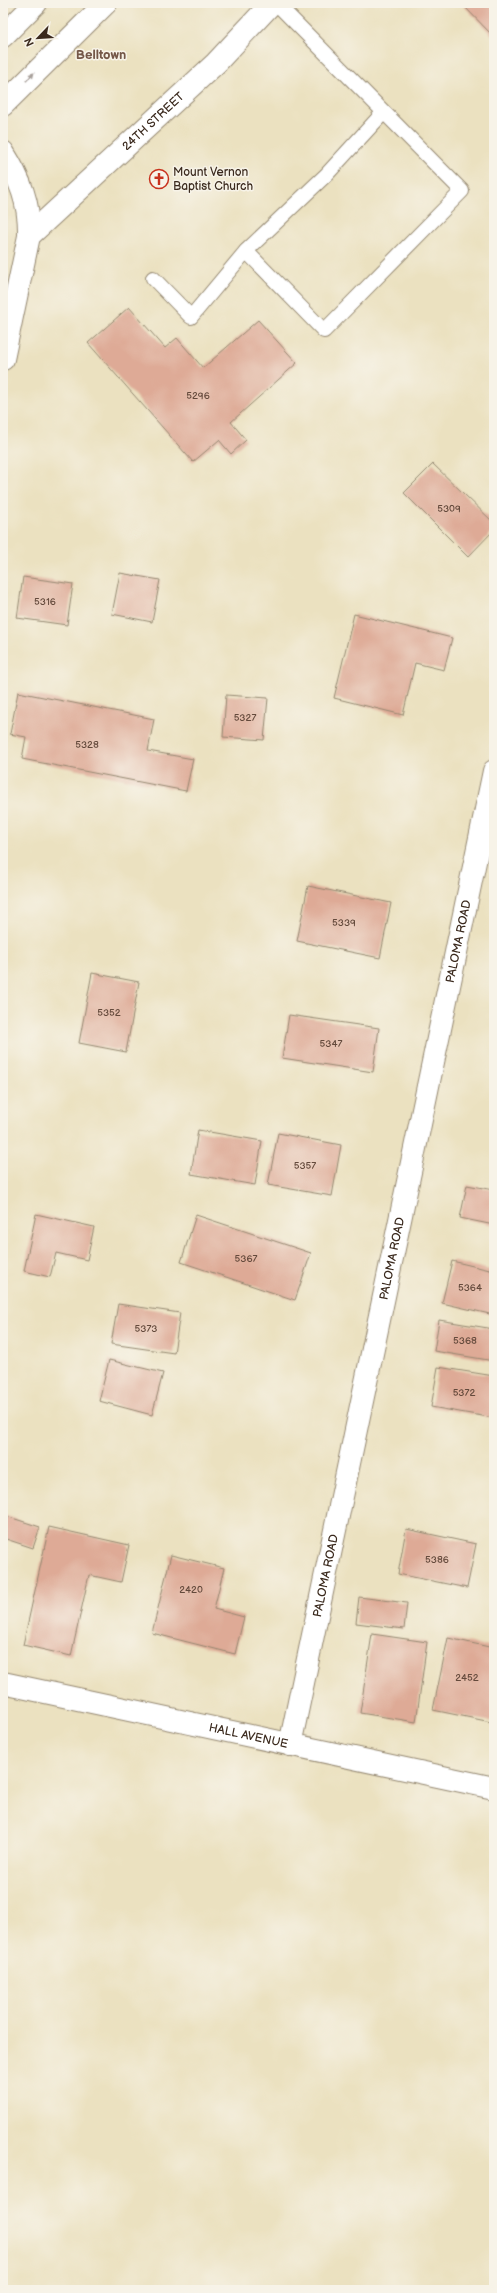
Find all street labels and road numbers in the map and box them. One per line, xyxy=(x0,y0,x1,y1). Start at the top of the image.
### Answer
street label: 24TH STREET xyxy=(119,89,188,154)
street label: PALOMA ROAD xyxy=(443,899,475,984)
street label: PALOMA ROAD xyxy=(376,1216,408,1301)
street label: PALOMA ROAD xyxy=(310,1533,342,1619)
street label: HALL AVENUE xyxy=(207,1720,289,1752)

